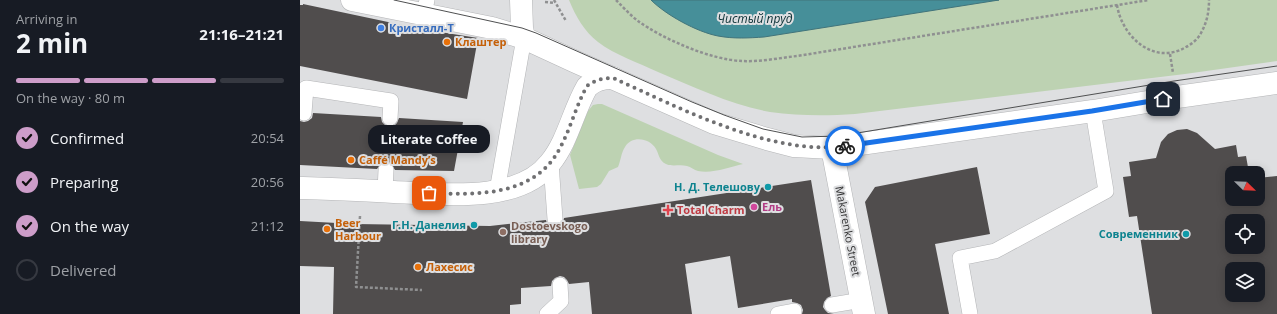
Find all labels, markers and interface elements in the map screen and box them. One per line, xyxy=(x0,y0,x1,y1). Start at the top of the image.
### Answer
text: Arriving in xyxy=(16,10,78,28)
water label: Чистый пруд xyxy=(717,10,793,27)
place label: Кристалл-Т xyxy=(389,20,454,35)
marker: Кристалл-Т xyxy=(376,23,386,33)
text: 21:16–21:21 xyxy=(199,24,284,44)
text: 2 min xyxy=(16,25,88,61)
place label: Клаштер xyxy=(455,34,506,49)
marker: Клаштер xyxy=(442,37,452,47)
pin xyxy=(1146,82,1180,116)
icon: home xyxy=(1152,88,1174,110)
text: On the way · 80 m xyxy=(16,89,125,107)
callout: Literate Coffee xyxy=(368,125,490,153)
courier xyxy=(825,126,865,166)
icon: check xyxy=(16,127,38,149)
text: Confirmed xyxy=(50,128,124,148)
text: 20:54 xyxy=(251,129,284,147)
text: Literate Coffee xyxy=(381,130,477,148)
icon: bike xyxy=(834,135,856,157)
place label: Caffé Mandy’s xyxy=(359,152,436,167)
marker: Caffé Mandy’s xyxy=(346,155,356,165)
north arrow xyxy=(1225,166,1265,206)
map controls xyxy=(1225,166,1265,302)
icon: check xyxy=(16,171,38,193)
text: Preparing xyxy=(50,172,118,192)
text: 20:56 xyxy=(251,173,284,191)
pin xyxy=(412,176,446,210)
place label: Н. Д. Телешову xyxy=(674,179,761,194)
icon: bag xyxy=(418,182,440,204)
marker: Н. Д. Телешову xyxy=(763,182,773,192)
street label: Makarenko Street xyxy=(832,185,865,277)
place label: Ель xyxy=(762,199,782,214)
place label: Total Charm xyxy=(677,202,745,217)
marker: Ель xyxy=(749,202,759,212)
marker: Total Charm xyxy=(662,204,674,216)
button: locate xyxy=(1225,214,1265,254)
icon: check xyxy=(16,215,38,237)
place label: Beer Harbour xyxy=(335,215,381,243)
text: On the way xyxy=(50,216,129,236)
text: 21:12 xyxy=(251,217,284,235)
place label: Г.Н. Данелия xyxy=(392,217,466,232)
place label: Dostoevskogo library xyxy=(511,218,588,246)
marker: Г.Н. Данелия xyxy=(469,220,479,230)
marker: Beer Harbour xyxy=(322,224,332,234)
place label: Современник xyxy=(1099,226,1178,241)
marker: Dostoevskogo library xyxy=(498,227,508,237)
marker: Современник xyxy=(1181,229,1191,239)
place label: Лахесис xyxy=(426,259,473,274)
text: Delivered xyxy=(50,260,117,280)
marker: Лахесис xyxy=(413,262,423,272)
button: layers xyxy=(1225,262,1265,302)

